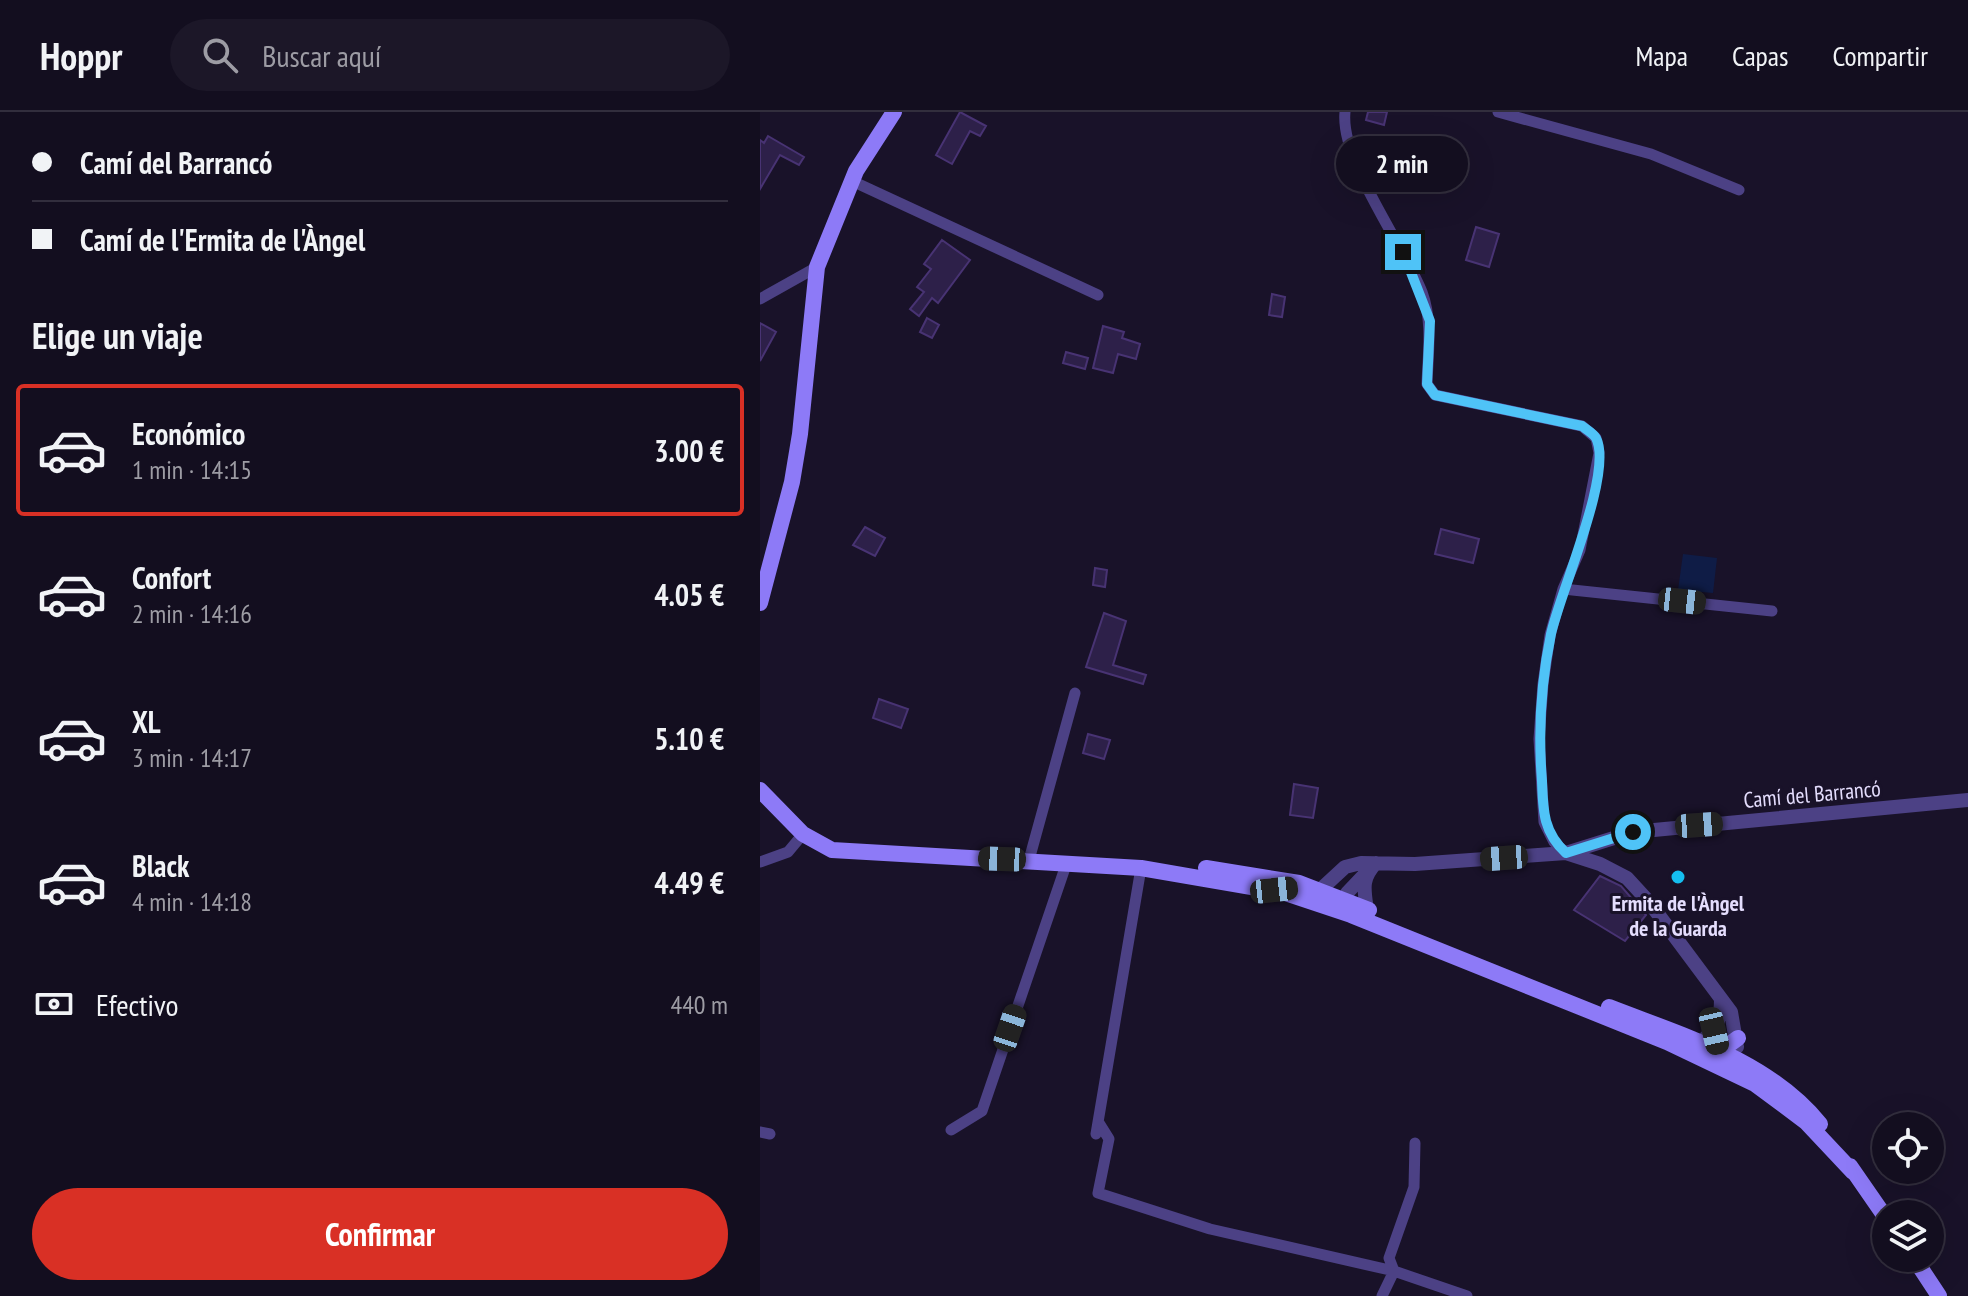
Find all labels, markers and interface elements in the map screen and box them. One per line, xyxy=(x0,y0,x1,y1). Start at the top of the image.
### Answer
search box xyxy=(170,19,730,91)
text: Hoppr xyxy=(40,31,122,80)
icon: search xyxy=(198,33,242,77)
text: Buscar aquí xyxy=(262,36,381,75)
text: Mapa xyxy=(1636,37,1688,74)
text: Capas xyxy=(1732,37,1788,74)
text: Compartir xyxy=(1832,37,1928,74)
callout: 2 min xyxy=(1337,136,1469,192)
text: Camí del Barrancó xyxy=(80,143,272,182)
text: 2 min xyxy=(1376,147,1428,180)
text: Camí de l'Ermita de l'Àngel xyxy=(80,220,365,259)
route end xyxy=(1385,234,1421,270)
text: Elige un viaje xyxy=(32,312,203,359)
icon: car xyxy=(36,414,108,486)
text: Económico xyxy=(132,414,245,453)
text: 3.00 € xyxy=(654,431,724,470)
text: 1 min · 14:15 xyxy=(132,453,252,486)
icon: car xyxy=(36,558,108,630)
text: Confort xyxy=(132,558,211,597)
text: 4.05 € xyxy=(654,575,724,614)
car xyxy=(1657,587,1707,615)
text: 2 min · 14:16 xyxy=(132,597,252,630)
icon: car xyxy=(36,702,108,774)
text: XL xyxy=(132,702,161,741)
text: 5.10 € xyxy=(654,719,724,758)
text: 3 min · 14:17 xyxy=(132,741,252,774)
street label: Camí del Barrancó xyxy=(1742,774,1882,814)
car xyxy=(1674,811,1724,839)
route start xyxy=(1615,814,1651,850)
car xyxy=(1479,844,1529,872)
icon: car xyxy=(36,846,108,918)
text: Black xyxy=(132,846,189,885)
car xyxy=(978,846,1026,872)
text: 4.49 € xyxy=(654,863,724,902)
marker: Ermita de l'Àngel de la Guarda xyxy=(1669,868,1687,886)
car xyxy=(1249,876,1299,904)
text: 4 min · 14:18 xyxy=(132,885,252,918)
place label: Ermita de l'Àngel de la Guarda xyxy=(1612,889,1745,942)
icon: cash xyxy=(32,982,76,1026)
text: Efectivo xyxy=(96,985,179,1024)
text: 440 m xyxy=(670,988,728,1021)
car xyxy=(991,1001,1029,1055)
car xyxy=(1697,1005,1731,1057)
map controls xyxy=(1872,1112,1944,1272)
button: locate xyxy=(1872,1112,1944,1184)
button: Confirmar xyxy=(32,1188,728,1280)
button: layers xyxy=(1872,1200,1944,1272)

